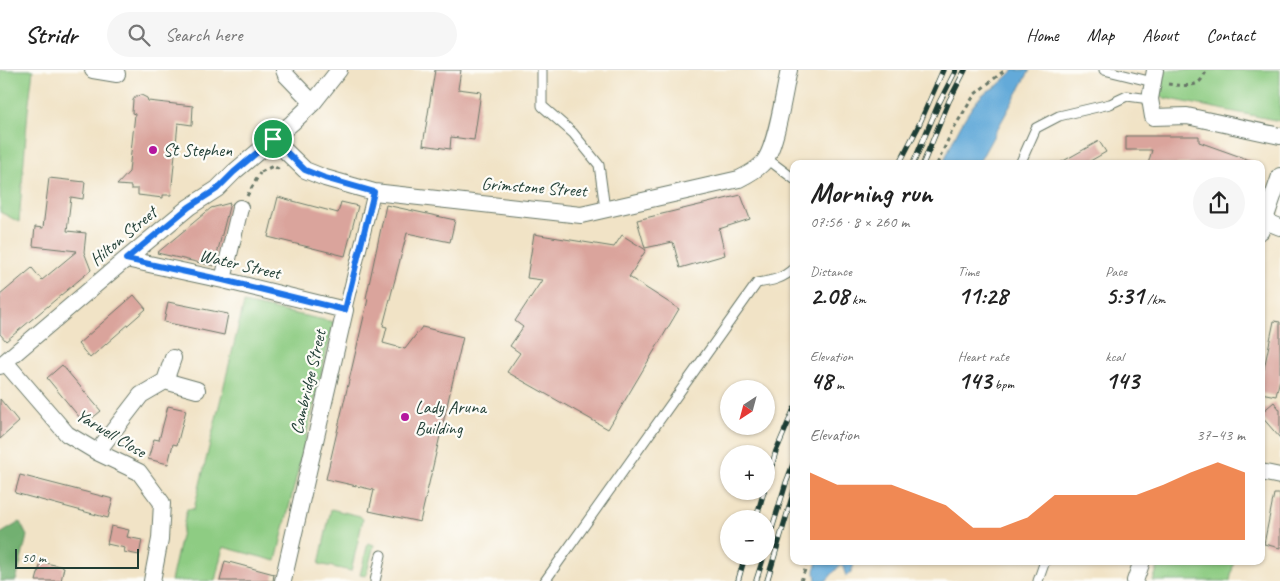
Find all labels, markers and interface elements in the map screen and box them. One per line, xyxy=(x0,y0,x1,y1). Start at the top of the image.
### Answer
search box xyxy=(107,12,457,57)
text: Stridr xyxy=(25,20,77,50)
icon: search xyxy=(125,21,153,49)
text: Search here xyxy=(165,23,242,47)
text: Home xyxy=(1026,24,1059,46)
text: Map xyxy=(1087,24,1114,46)
text: About xyxy=(1142,24,1178,46)
text: Contact xyxy=(1206,24,1255,46)
pin xyxy=(252,118,294,160)
icon: arrive xyxy=(259,125,287,153)
place label: St Stephen xyxy=(163,139,233,161)
marker: St Stephen xyxy=(147,144,159,156)
street label: Grimstone Street xyxy=(481,172,589,202)
text: Morning run xyxy=(810,175,932,210)
button: share xyxy=(1193,177,1245,229)
street label: Hilton Street xyxy=(85,200,163,270)
text: 07:56 · 8 × 260 m xyxy=(810,212,909,232)
street label: Water Street xyxy=(197,244,285,284)
text: Distance xyxy=(810,263,852,280)
text: Time xyxy=(958,263,979,280)
text: Pace xyxy=(1105,263,1127,280)
text: 2.08 xyxy=(810,280,849,312)
text: 11:28 xyxy=(958,280,1008,312)
text: 5:31 xyxy=(1105,280,1144,312)
text: km xyxy=(849,291,866,308)
text: /km xyxy=(1144,291,1165,308)
street label: Cambridge Street xyxy=(285,326,331,436)
text: Elevation xyxy=(810,348,853,365)
text: Heart rate xyxy=(958,348,1009,365)
text: kcal xyxy=(1105,348,1124,365)
text: 48 xyxy=(810,365,833,397)
text: 143 xyxy=(958,365,991,397)
text: 143 xyxy=(1105,365,1139,397)
text: m xyxy=(833,376,844,393)
text: bpm xyxy=(991,376,1014,393)
north arrow xyxy=(720,380,775,435)
map controls xyxy=(720,380,775,565)
place label: Lady Aruna Building xyxy=(415,396,487,439)
street label: Yarwell Close xyxy=(72,404,151,463)
marker: Lady Aruna Building xyxy=(399,411,411,423)
text: Elevation xyxy=(810,425,859,445)
text: 37–43 m xyxy=(1196,425,1245,445)
button: + xyxy=(720,445,775,500)
button: − xyxy=(720,510,775,565)
scale bar xyxy=(15,546,139,569)
text: 50 m xyxy=(22,549,46,566)

